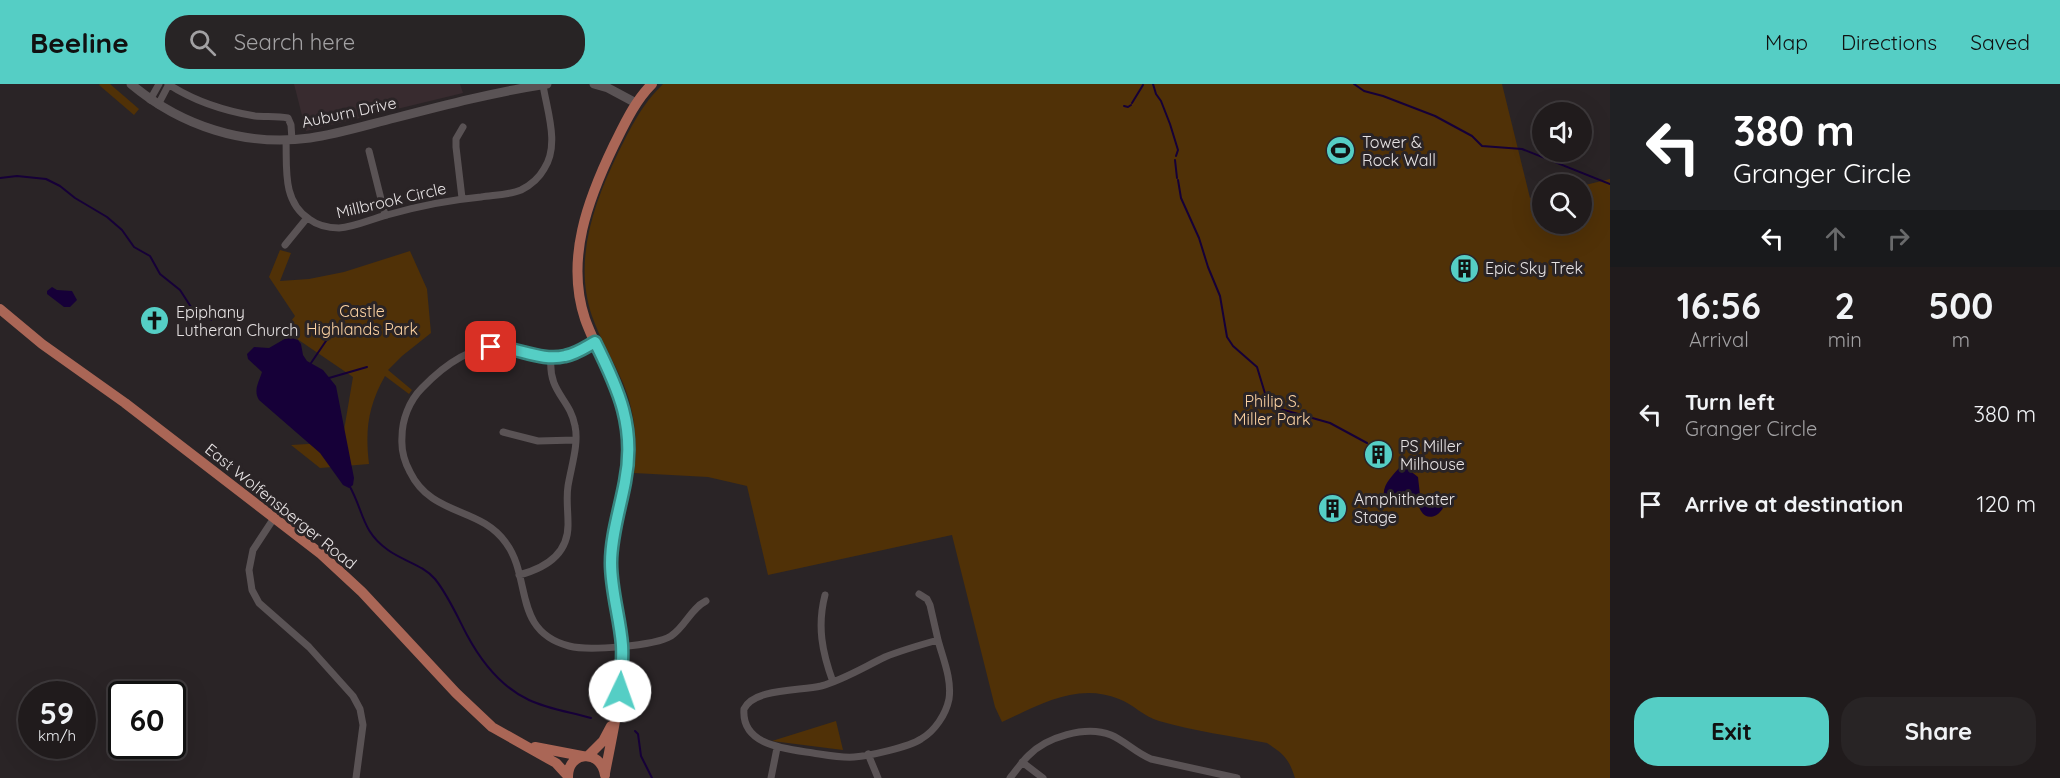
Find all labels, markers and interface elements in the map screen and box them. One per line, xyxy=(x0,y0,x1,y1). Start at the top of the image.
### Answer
search box xyxy=(165,15,585,69)
text: Beeline xyxy=(30,25,129,60)
icon: search xyxy=(186,26,219,59)
text: Search here xyxy=(234,28,355,56)
text: Map xyxy=(1765,29,1808,55)
text: Directions xyxy=(1841,29,1937,55)
text: Saved xyxy=(1970,29,2030,55)
street label: Auburn Drive xyxy=(300,92,398,132)
map controls xyxy=(1532,102,1592,234)
button: sound xyxy=(1532,102,1592,162)
text: 380 m xyxy=(1733,104,1855,157)
icon: left xyxy=(1634,108,1712,186)
place label: Tower & Rock Wall xyxy=(1362,132,1436,170)
sports icon: Tower & Rock Wall xyxy=(1325,135,1357,167)
text: Granger Circle xyxy=(1733,156,1912,190)
button: search xyxy=(1532,174,1592,234)
street label: Millbrook Circle xyxy=(334,178,448,222)
icon: left xyxy=(1756,222,1789,255)
icon: ahead xyxy=(1819,222,1852,255)
icon: right xyxy=(1882,222,1915,255)
building icon: Epic Sky Trek xyxy=(1448,252,1480,284)
place label: Epic Sky Trek xyxy=(1485,258,1583,278)
text: 16:56 xyxy=(1677,283,1761,328)
text: 2 xyxy=(1834,283,1855,328)
text: 500 xyxy=(1928,283,1993,328)
park label: Castle Highlands Park xyxy=(306,301,418,339)
place label: Epiphany Lutheran Church xyxy=(176,302,298,340)
church icon: Epiphany Lutheran Church xyxy=(139,305,171,337)
pin xyxy=(465,321,516,372)
text: Arrival xyxy=(1689,327,1749,352)
text: min xyxy=(1828,327,1862,352)
text: m xyxy=(1952,327,1970,352)
icon: arrive xyxy=(474,330,507,363)
text: Turn left xyxy=(1685,388,1775,416)
park label: Philip S. Miller Park xyxy=(1233,391,1311,429)
icon: left xyxy=(1634,398,1667,431)
text: 380 m xyxy=(1973,400,2036,428)
text: Granger Circle xyxy=(1685,416,1817,441)
place label: PS Miller Milhouse xyxy=(1400,436,1465,474)
street label: East Wolfensberger Road xyxy=(201,439,361,573)
building icon: PS Miller Milhouse xyxy=(1363,439,1395,471)
icon: arrive xyxy=(1634,488,1667,521)
place label: Amphitheater Stage xyxy=(1354,489,1455,527)
text: Arrive at destination xyxy=(1685,490,1903,518)
text: 120 m xyxy=(1977,490,2036,518)
building icon: Amphitheater Stage xyxy=(1317,492,1349,524)
position arrow xyxy=(588,659,652,723)
speed limit sign: 60 xyxy=(108,681,186,759)
text: 59 xyxy=(40,694,74,732)
button: Exit xyxy=(1634,697,1829,766)
button: Share xyxy=(1841,697,2036,766)
text: km/h xyxy=(38,726,76,745)

